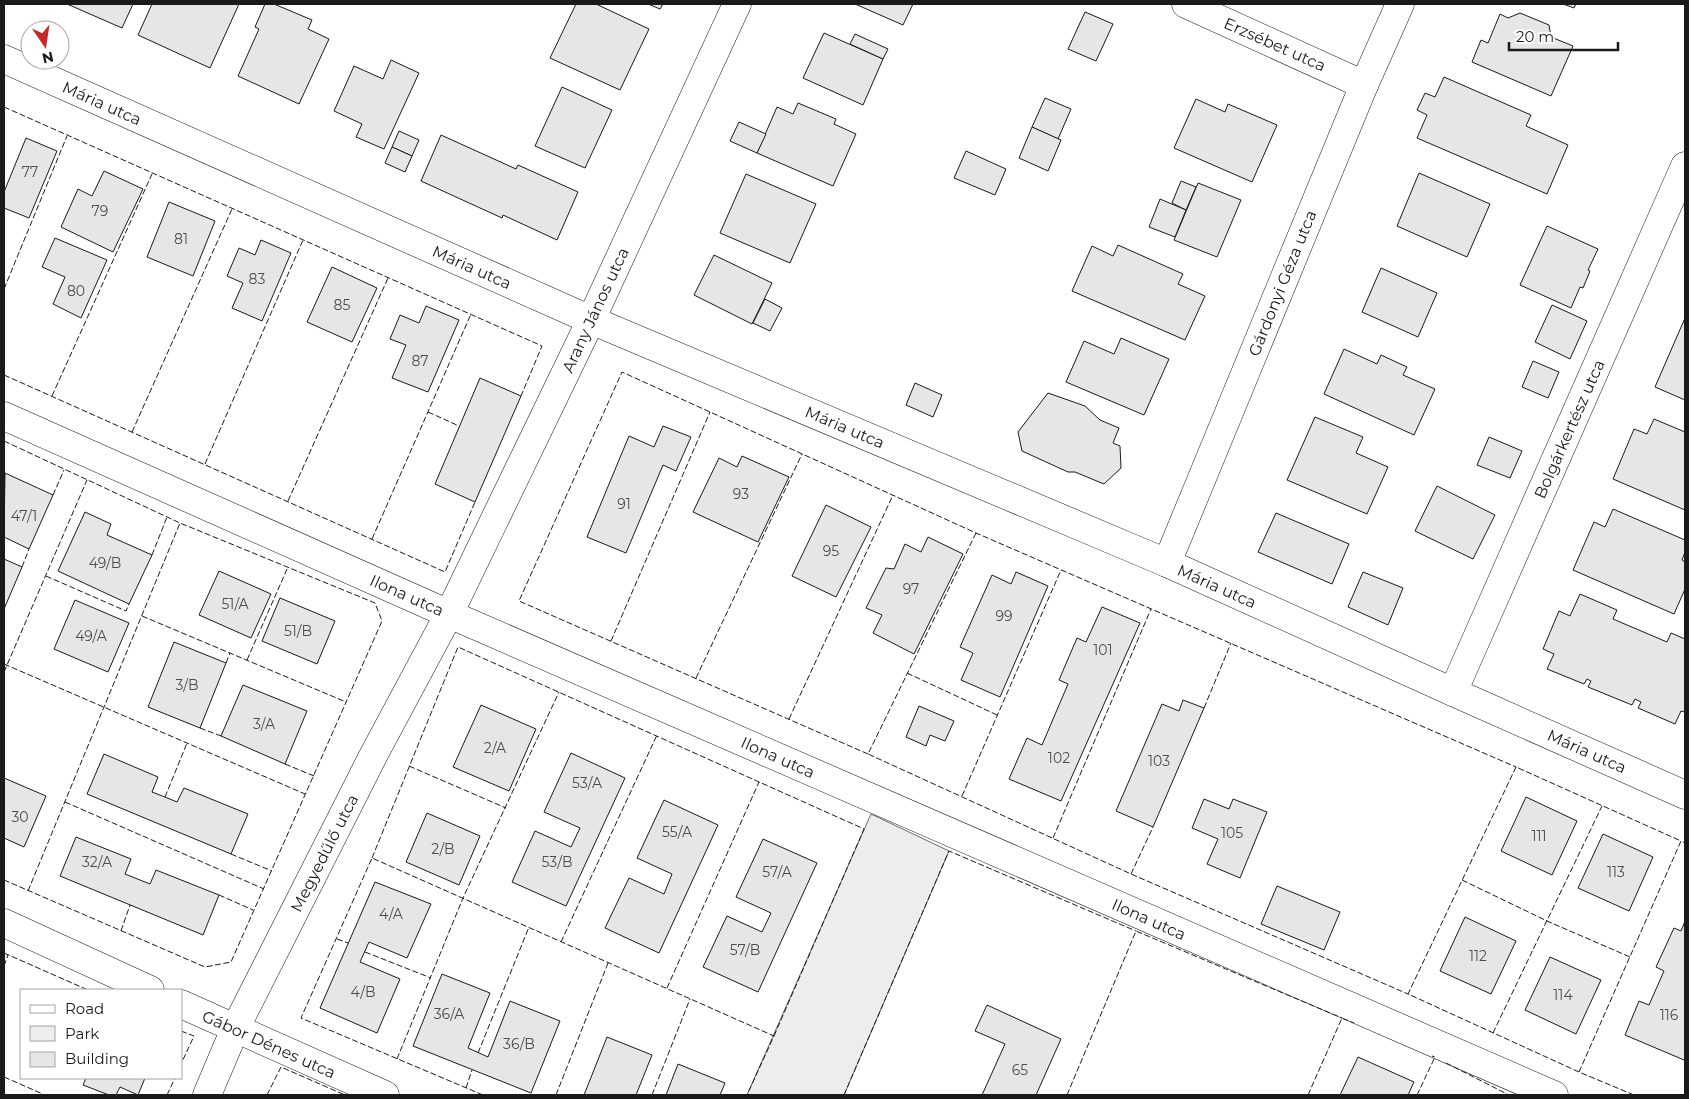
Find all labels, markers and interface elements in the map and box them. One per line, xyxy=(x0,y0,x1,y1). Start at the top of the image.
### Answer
street label: Erzsébet utca xyxy=(1221,14,1329,75)
north arrow xyxy=(20,20,70,70)
scale bar xyxy=(1509,20,1618,52)
text: 20 m xyxy=(1516,27,1554,46)
text: N xyxy=(40,48,55,68)
street label: Mária utca xyxy=(59,78,144,129)
house number: 77 xyxy=(22,163,38,181)
house number: 79 xyxy=(92,202,108,220)
street label: Gárdonyi Géza utca xyxy=(1244,207,1320,359)
house number: 81 xyxy=(174,230,188,248)
street label: Mária utca xyxy=(429,242,514,293)
street label: Arany János utca xyxy=(558,245,633,376)
house number: 83 xyxy=(249,270,266,288)
house number: 80 xyxy=(67,282,85,300)
house number: 85 xyxy=(334,296,351,314)
house number: 87 xyxy=(411,352,429,370)
street label: Bolgárkertész utca xyxy=(1530,357,1609,502)
street label: Mária utca xyxy=(802,402,887,453)
house number: 93 xyxy=(733,485,749,503)
house number: 91 xyxy=(617,495,631,513)
house number: 47/1 xyxy=(11,507,37,525)
house number: 95 xyxy=(823,542,839,560)
house number: 49/B xyxy=(89,554,121,572)
street label: Mária utca xyxy=(1174,561,1259,612)
street label: Ilona utca xyxy=(367,571,447,620)
house number: 97 xyxy=(903,580,919,598)
house number: 51/A xyxy=(221,595,250,613)
house number: 99 xyxy=(995,607,1013,625)
house number: 51/B xyxy=(284,622,312,640)
house number: 49/A xyxy=(75,627,108,645)
house number: 101 xyxy=(1093,641,1113,659)
house number: 3/B xyxy=(175,676,199,694)
house number: 3/A xyxy=(253,715,276,733)
street label: Mária utca xyxy=(1544,726,1629,777)
street label: Ilona utca xyxy=(738,733,818,782)
house number: 2/A xyxy=(484,739,507,757)
house number: 102 xyxy=(1048,749,1070,767)
house number: 103 xyxy=(1148,752,1170,770)
house number: 53/A xyxy=(572,774,603,792)
street label: Megyedűlő utca xyxy=(287,791,362,915)
house number: 30 xyxy=(11,808,29,826)
house number: 55/A xyxy=(662,823,693,841)
house number: 105 xyxy=(1221,824,1243,842)
house number: 111 xyxy=(1531,827,1547,845)
house number: 2/B xyxy=(431,840,455,858)
house number: 32/A xyxy=(82,853,113,871)
house number: 53/B xyxy=(542,853,573,871)
house number: 57/A xyxy=(762,863,793,881)
house number: 113 xyxy=(1607,863,1625,881)
street label: Ilona utca xyxy=(1109,895,1189,944)
house number: 4/A xyxy=(379,905,404,923)
house number: 57/B xyxy=(730,941,760,959)
house number: 112 xyxy=(1469,947,1487,965)
house number: 4/B xyxy=(351,983,375,1001)
house number: 114 xyxy=(1553,986,1573,1004)
legend xyxy=(20,989,182,1079)
text: Road xyxy=(65,999,104,1018)
house number: 36/A xyxy=(434,1005,465,1023)
street label: Gábor Dénes utca xyxy=(199,1006,338,1082)
house number: 116 xyxy=(1660,1006,1679,1024)
text: Park xyxy=(65,1024,99,1043)
house number: 36/B xyxy=(503,1035,535,1053)
text: Building xyxy=(65,1049,129,1068)
house number: 65 xyxy=(1012,1061,1028,1079)

